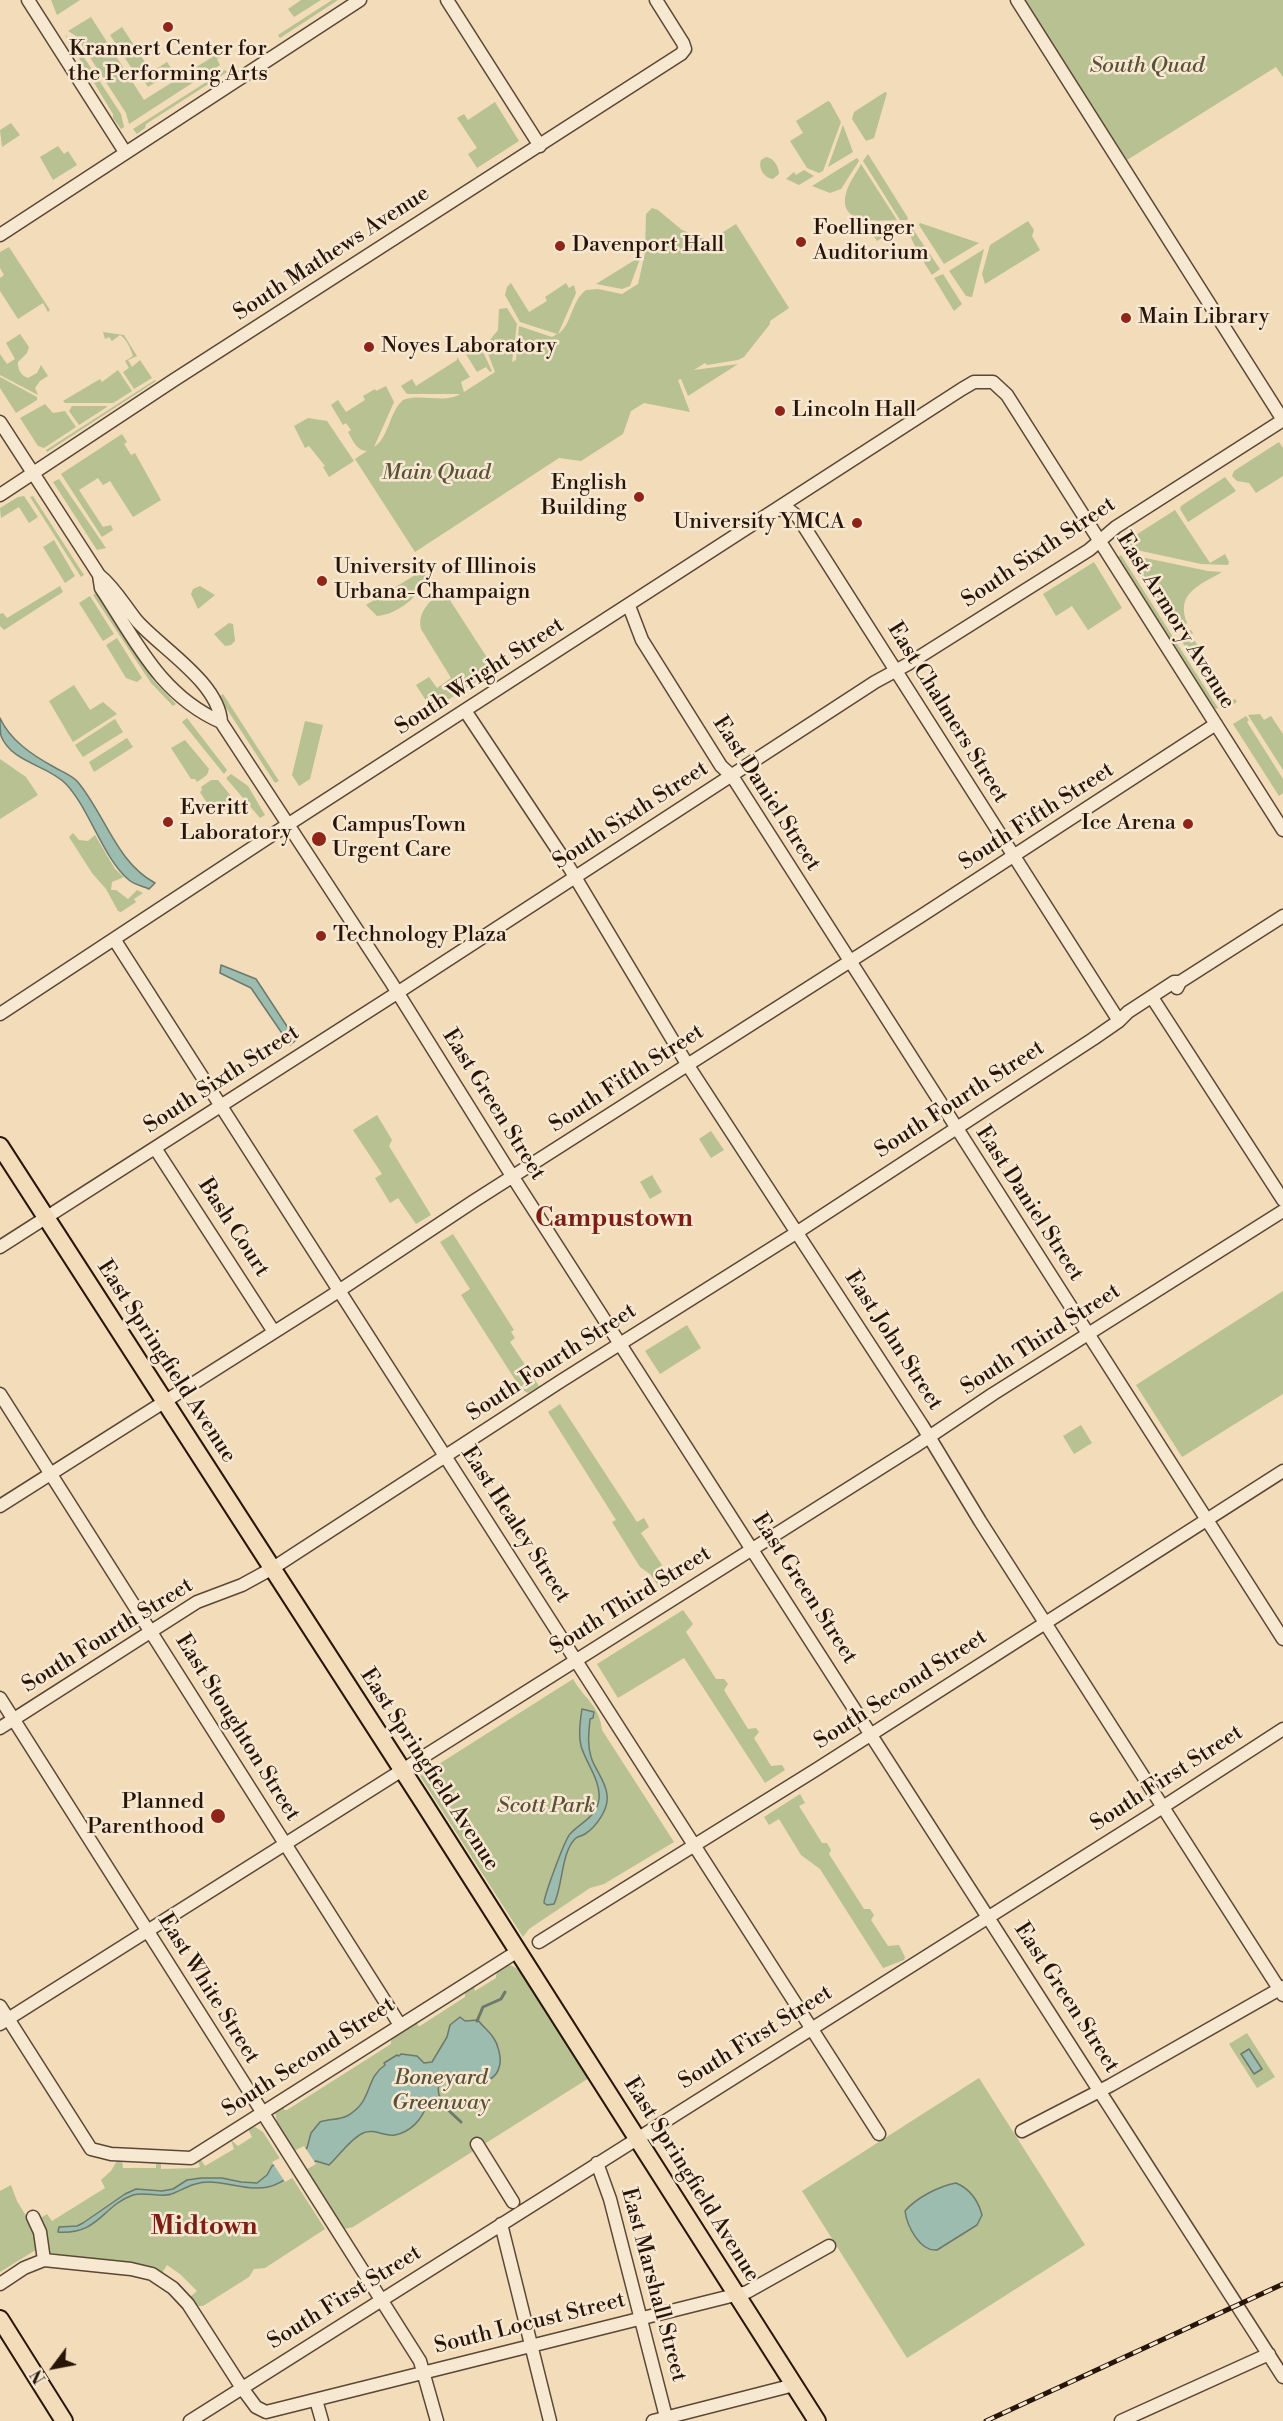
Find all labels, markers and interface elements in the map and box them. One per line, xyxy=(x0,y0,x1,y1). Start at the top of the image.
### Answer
marker: Krannert Center for the Performing Arts xyxy=(161,20,175,34)
place label: Krannert Center for the Performing Arts xyxy=(68,37,268,88)
park label: South Quad xyxy=(1090,54,1204,80)
street label: South Mathews Avenue xyxy=(229,181,435,327)
place label: Foellinger Auditorium xyxy=(813,216,929,268)
place label: Davenport Hall xyxy=(572,233,724,259)
marker: Foellinger Auditorium xyxy=(794,235,808,249)
marker: Davenport Hall xyxy=(553,239,567,253)
place label: Main Library xyxy=(1138,305,1269,331)
marker: Main Library xyxy=(1119,311,1133,325)
place label: Noyes Laboratory xyxy=(381,334,557,360)
marker: Noyes Laboratory xyxy=(362,340,376,354)
place label: Lincoln Hall xyxy=(792,398,916,424)
marker: Lincoln Hall xyxy=(773,404,787,418)
park label: Main Quad xyxy=(381,461,491,487)
place label: English Building xyxy=(541,471,627,522)
marker: English Building xyxy=(632,490,646,504)
street label: South Sixth Street xyxy=(957,492,1121,614)
place label: University YMCA xyxy=(673,510,845,536)
marker: University YMCA xyxy=(850,516,864,530)
street label: East Armory Avenue xyxy=(1110,528,1240,714)
place label: University of Illinois Urbana-Champaign xyxy=(334,555,536,606)
marker: University of Illinois Urbana-Champaign xyxy=(315,574,329,588)
street label: South Wright Street xyxy=(391,613,569,741)
street label: East Chalmers Street xyxy=(881,618,1013,808)
street label: East Daniel Street xyxy=(706,712,826,876)
street label: South Sixth Street xyxy=(548,756,714,876)
street label: South Fifth Street xyxy=(955,757,1119,877)
place label: Everitt Laboratory xyxy=(180,796,292,848)
place label: Ice Arena xyxy=(1081,811,1176,837)
place label: CampusTown Urgent Care xyxy=(332,813,466,864)
marker: Everitt Laboratory xyxy=(161,815,175,829)
marker: Ice Arena xyxy=(1181,817,1195,831)
marker: CampusTown Urgent Care xyxy=(310,830,328,848)
place label: Technology Plaza xyxy=(333,923,507,949)
marker: Technology Plaza xyxy=(314,929,328,943)
street label: South Fifth Street xyxy=(545,1019,709,1139)
street label: South Sixth Street xyxy=(139,1020,305,1140)
street label: East Green Street xyxy=(436,1024,550,1186)
street label: South Fourth Street xyxy=(870,1035,1050,1165)
street label: East Daniel Street xyxy=(969,1122,1089,1286)
street label: Bash Court xyxy=(191,1174,275,1282)
district label: Campustown xyxy=(535,1204,693,1236)
street label: East Springfield Avenue xyxy=(91,1256,241,1468)
street label: East John Street xyxy=(838,1266,948,1416)
street label: South Third Street xyxy=(956,1279,1126,1401)
street label: South Fourth Street xyxy=(462,1298,642,1428)
street label: East Healey Street xyxy=(455,1442,575,1608)
street label: East Green Street xyxy=(746,1509,862,1669)
street label: South Third Street xyxy=(546,1541,716,1661)
street label: South Fourth Street xyxy=(18,1573,198,1699)
street label: South Second Street xyxy=(810,1624,992,1756)
street label: East Stoughton Street xyxy=(169,1630,305,1826)
street label: East Springfield Avenue xyxy=(354,1664,504,1876)
street label: South First Street xyxy=(1086,1720,1248,1838)
place label: Planned Parenthood xyxy=(87,1790,204,1842)
park label: Scott Park xyxy=(497,1794,595,1820)
marker: Planned Parenthood xyxy=(209,1807,227,1825)
street label: East White Street xyxy=(151,1909,265,2069)
street label: East Green Street xyxy=(1008,1918,1124,2078)
street label: South First Street xyxy=(674,1980,838,2096)
street label: South Second Street xyxy=(218,1992,400,2124)
park label: Boneyard Greenway xyxy=(392,2066,490,2118)
street label: East Springfield Avenue xyxy=(617,2073,765,2287)
street label: East Marshall Street xyxy=(614,2185,692,2385)
district label: Midtown xyxy=(150,2212,258,2244)
street label: South First Street xyxy=(263,2240,427,2356)
street label: South Locust Street xyxy=(432,2288,628,2360)
north arrow xyxy=(24,2337,84,2397)
text: N xyxy=(27,2366,51,2387)

